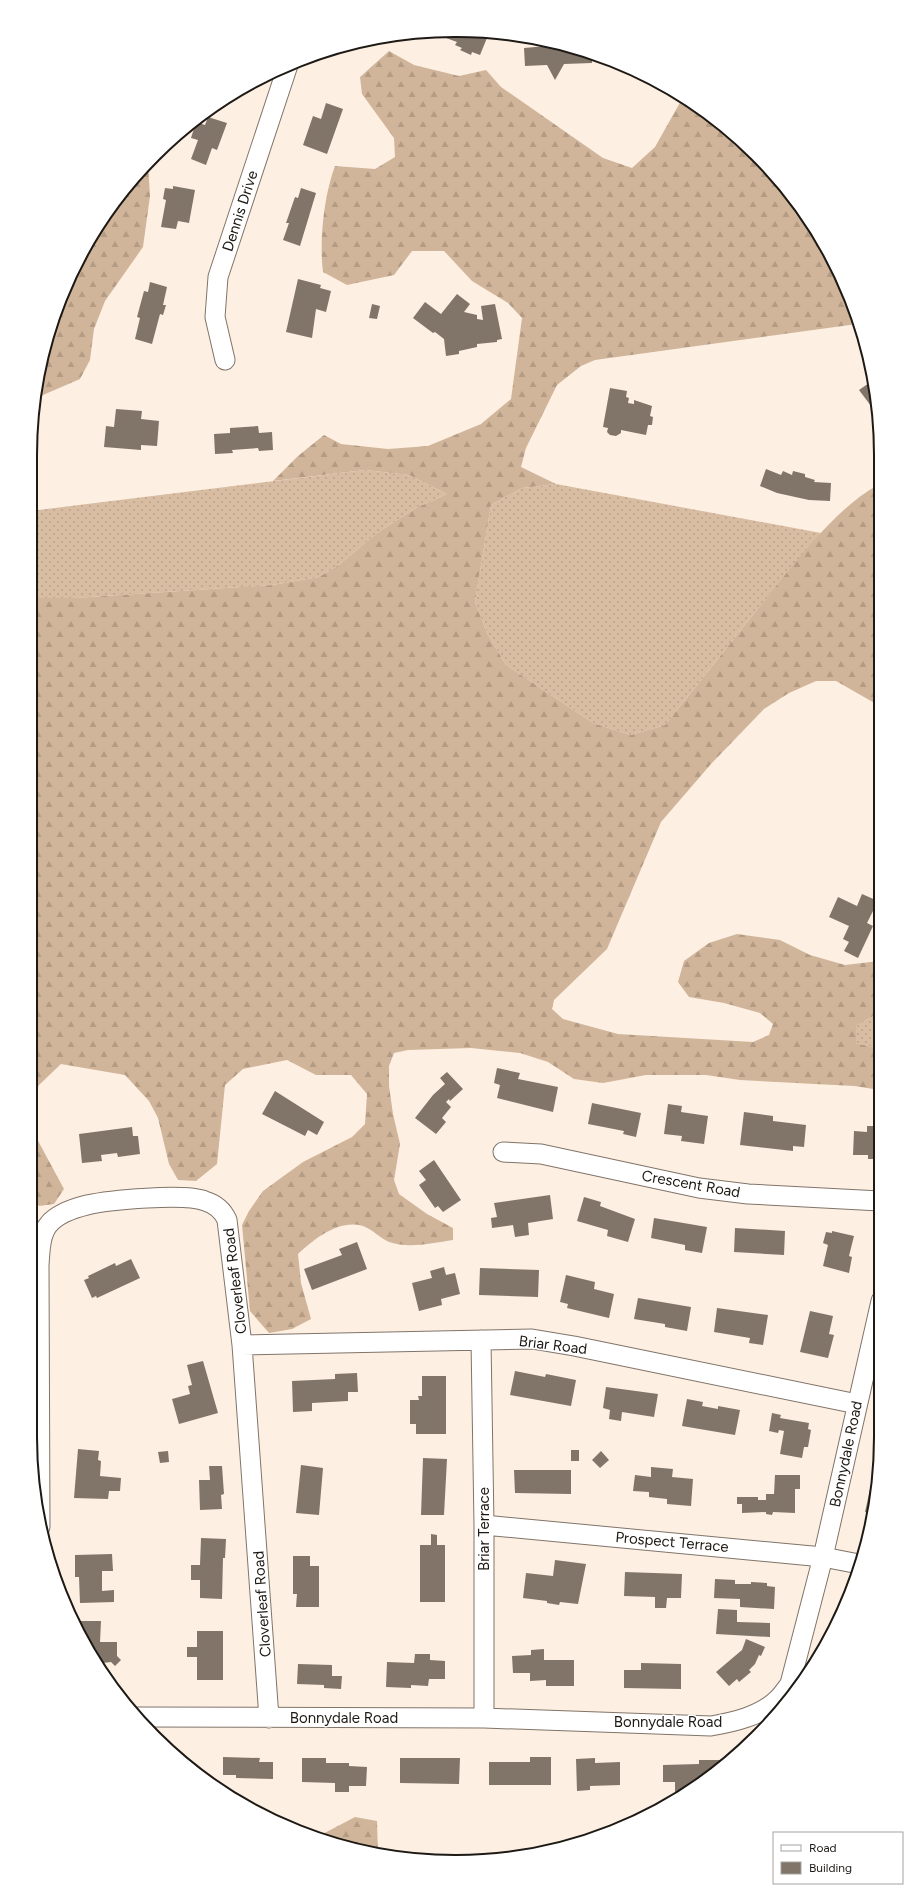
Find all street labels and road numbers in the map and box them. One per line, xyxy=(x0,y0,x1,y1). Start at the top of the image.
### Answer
street label: Dennis Drive xyxy=(218,168,262,254)
street label: Crescent Road xyxy=(640,1166,742,1202)
street label: Cloverleaf Road xyxy=(220,1227,250,1335)
street label: Briar Road xyxy=(518,1332,588,1358)
street label: Bonnydale Road xyxy=(826,1399,866,1509)
street label: Briar Terrace xyxy=(475,1487,493,1571)
street label: Prospect Terrace xyxy=(615,1528,729,1556)
street label: Cloverleaf Road xyxy=(249,1550,275,1658)
street label: Bonnydale Road xyxy=(290,1709,398,1727)
street label: Bonnydale Road xyxy=(614,1713,722,1731)

